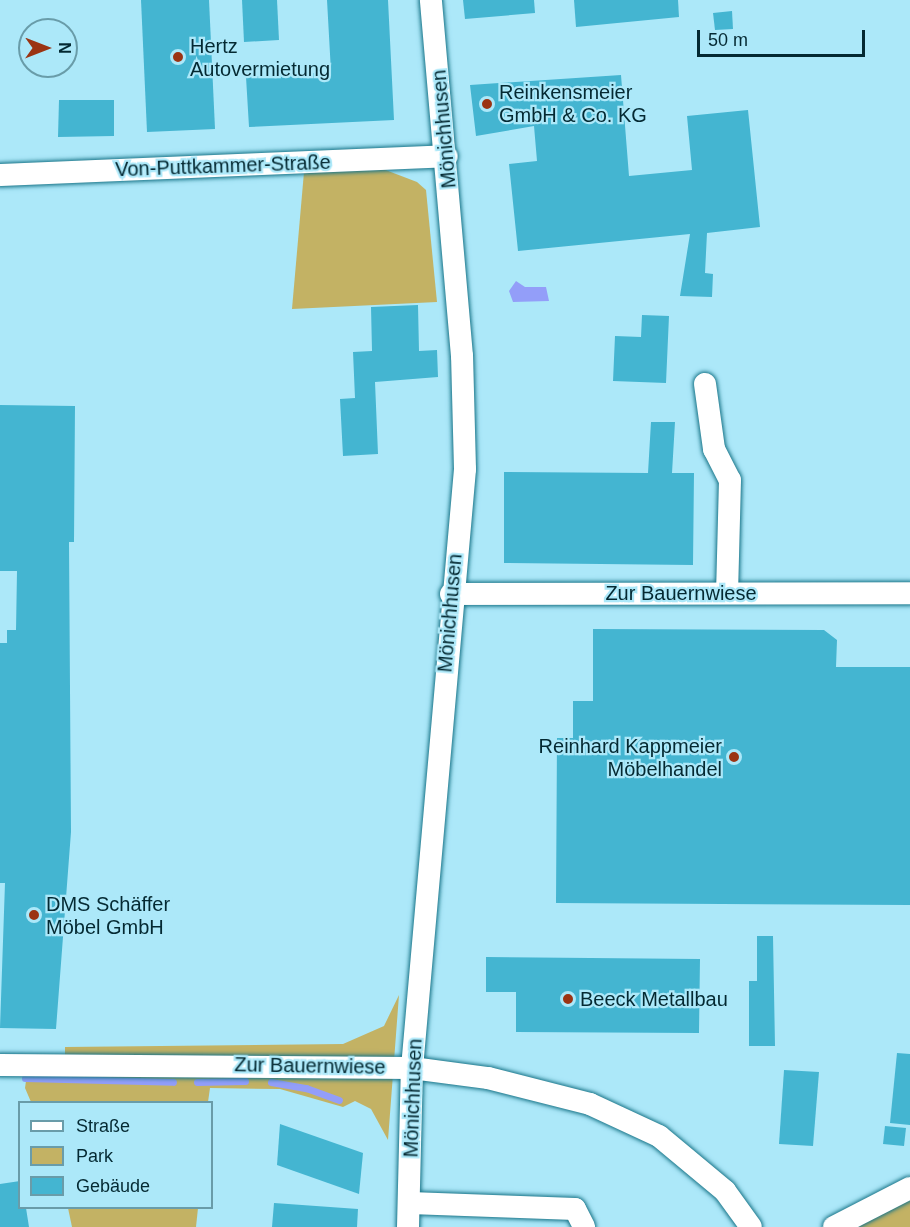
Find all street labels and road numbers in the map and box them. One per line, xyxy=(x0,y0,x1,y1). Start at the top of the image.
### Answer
street label: Mönichhusen xyxy=(427,69,461,189)
street label: Von-Puttkammer-Straße xyxy=(115,150,331,182)
street label: Mönichhusen xyxy=(433,553,467,673)
street label: Zur Bauernwiese xyxy=(605,581,757,605)
street label: Mönichhusen xyxy=(399,1038,427,1158)
street label: Zur Bauernwiese xyxy=(234,1053,386,1079)

